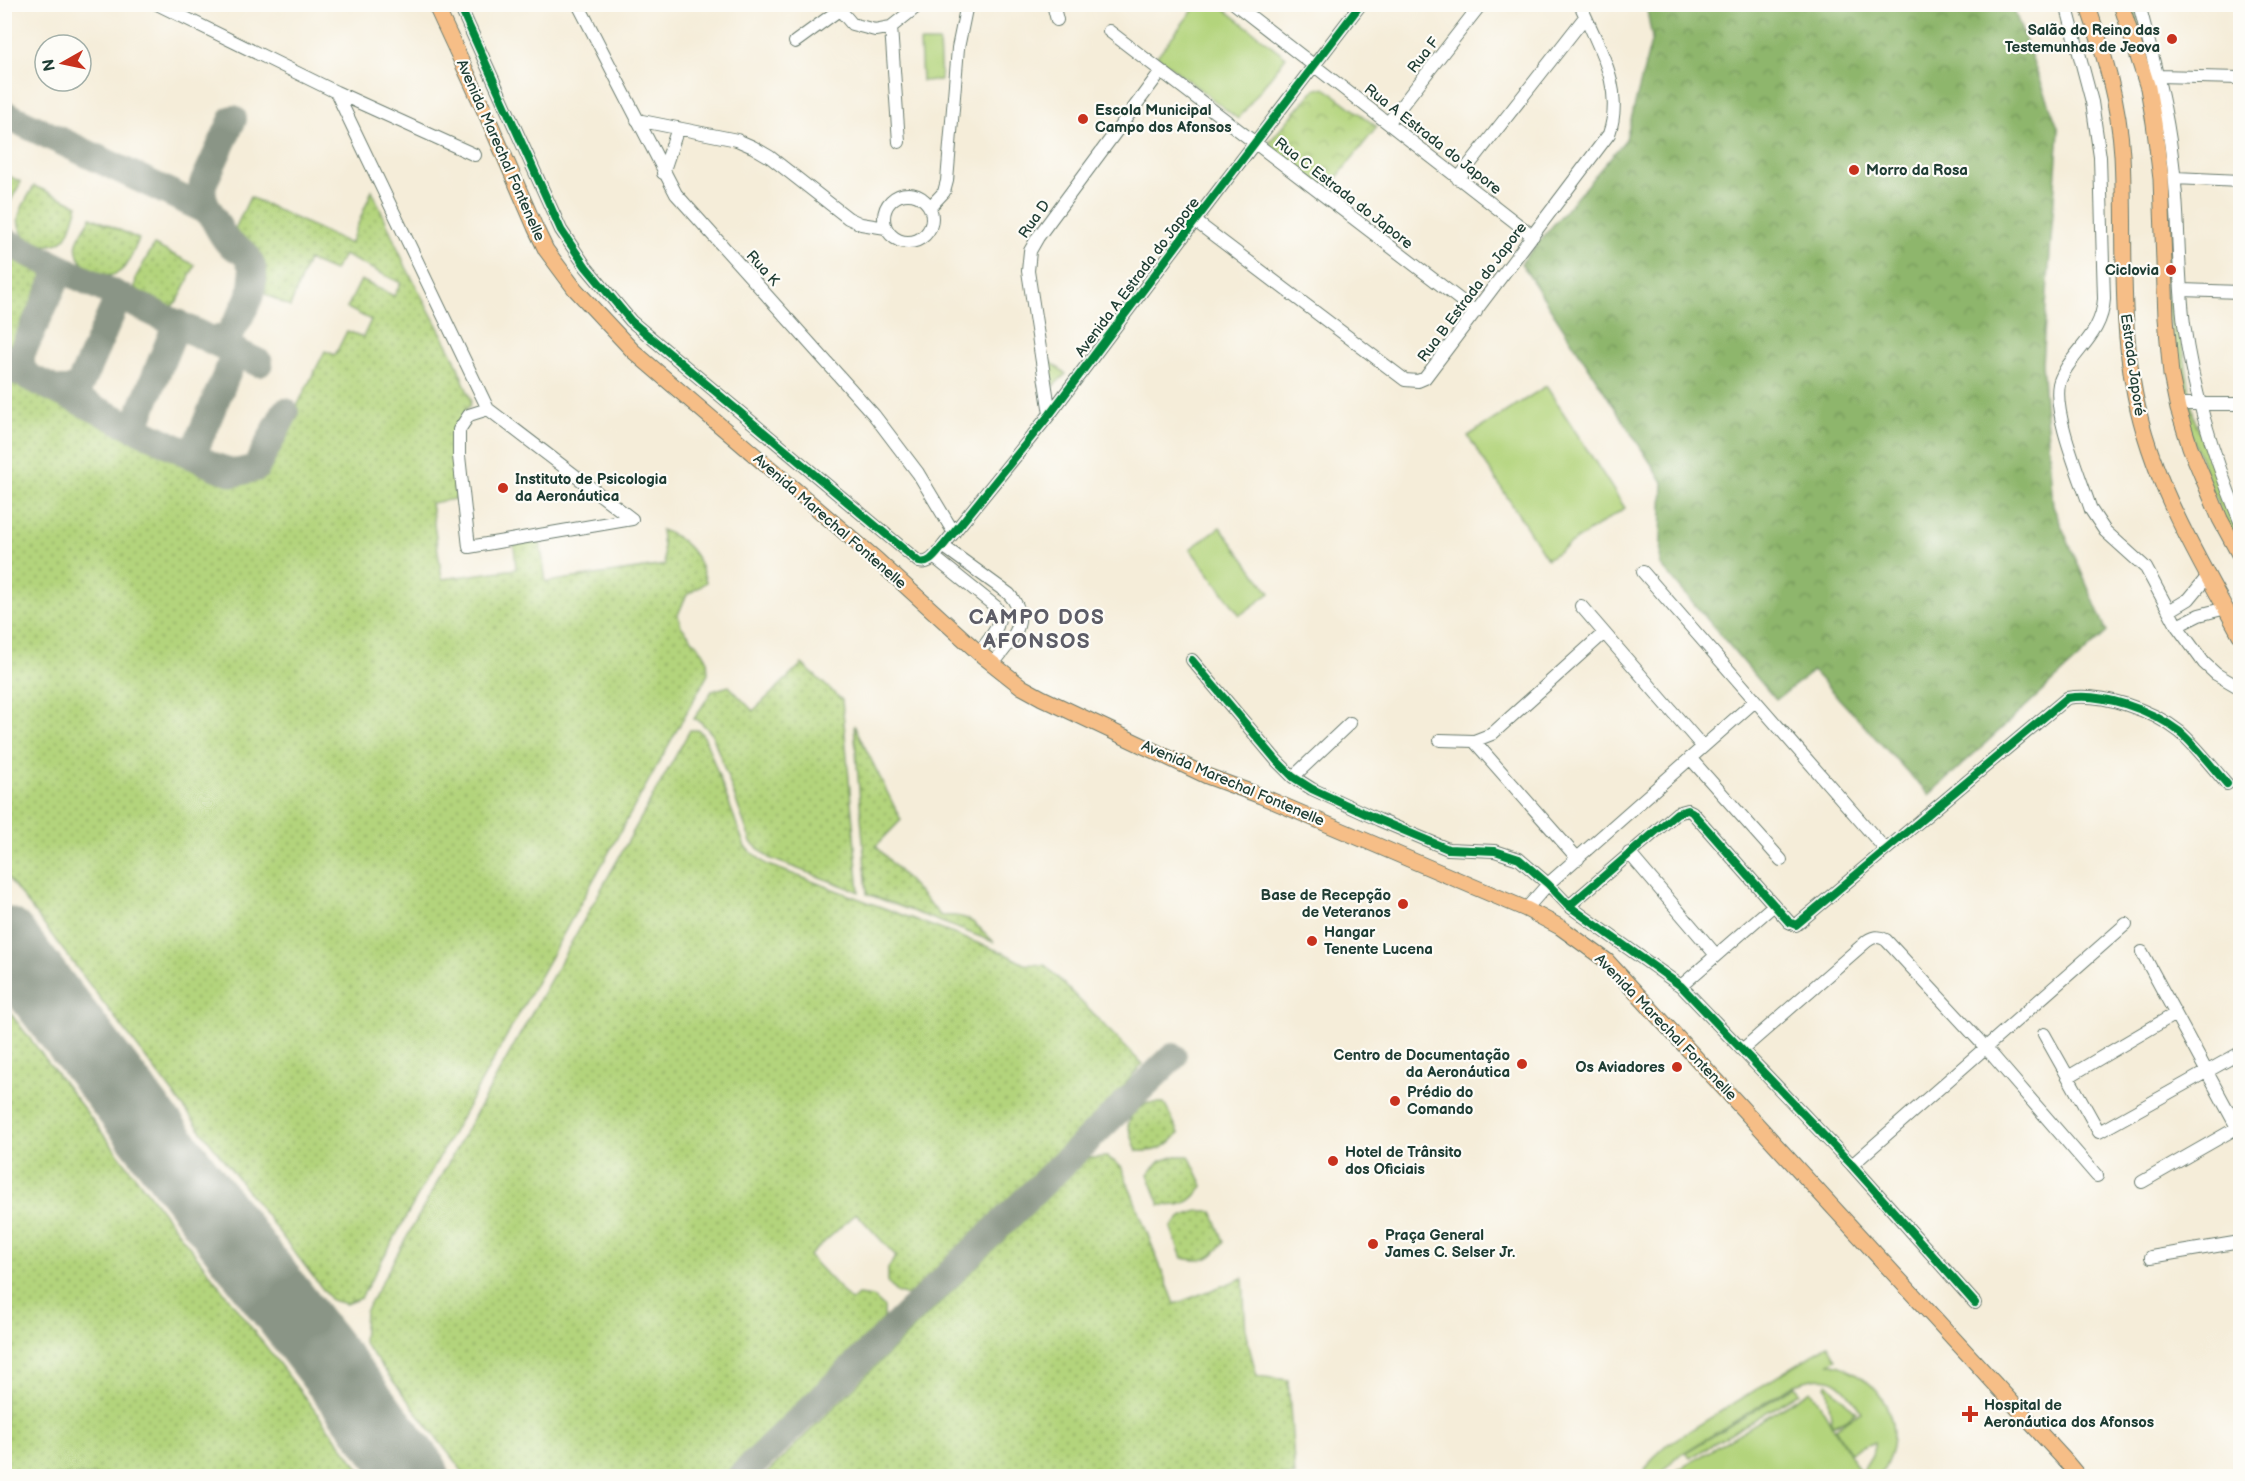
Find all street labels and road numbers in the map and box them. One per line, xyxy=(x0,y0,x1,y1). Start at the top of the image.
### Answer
street label: Rua F xyxy=(1403,33,1443,77)
street label: Avenida Marechal Fontenelle xyxy=(452,56,549,244)
street label: Rua A Estrada do Japore xyxy=(1360,80,1505,199)
street label: Rua C Estrada do Japore xyxy=(1271,133,1417,253)
street label: Avenida A Estrada do Japore xyxy=(1071,194,1204,361)
street label: Rua D xyxy=(1014,196,1054,242)
street label: Rua B Estrada do Japore xyxy=(1414,219,1531,366)
street label: Rua K xyxy=(742,247,784,290)
street label: Estrada Japoré xyxy=(2116,313,2149,418)
street label: Avenida Marechal Fontenelle xyxy=(749,450,910,593)
street label: Avenida Marechal Fontenelle xyxy=(1139,736,1327,831)
street label: Avenida Marechal Fontenelle xyxy=(1590,950,1741,1105)

